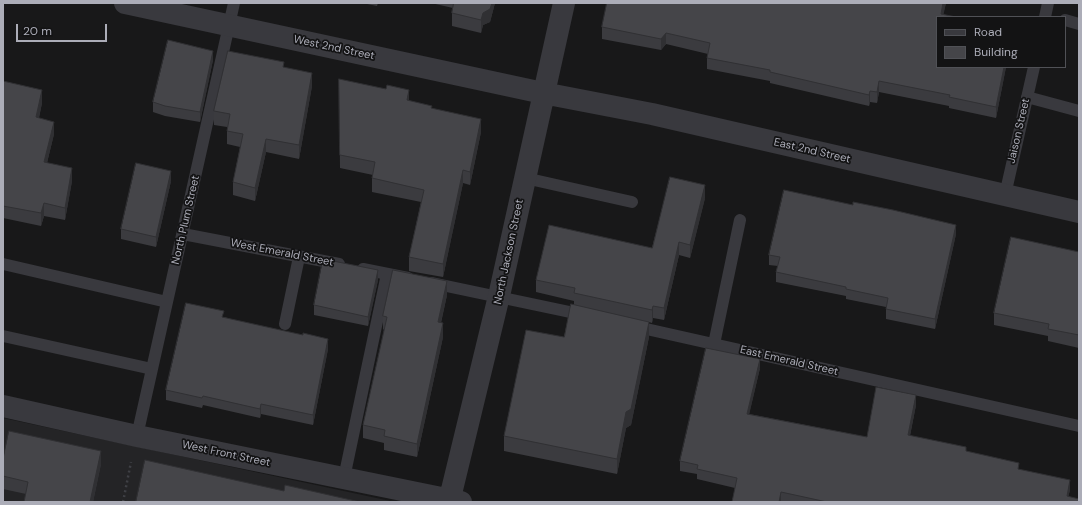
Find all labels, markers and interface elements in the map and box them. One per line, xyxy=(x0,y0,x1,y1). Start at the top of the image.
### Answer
scale bar xyxy=(18,16,109,42)
legend xyxy=(936,16,1066,68)
text: 20 m xyxy=(23,23,52,39)
text: Road xyxy=(974,24,1002,40)
street label: West 2nd Street xyxy=(292,33,376,63)
text: Building xyxy=(974,44,1018,60)
street label: Jaison Street xyxy=(1005,97,1033,165)
street label: East 2nd Street xyxy=(772,136,852,166)
street label: North Plum Street xyxy=(169,174,203,266)
street label: North Jackson Street xyxy=(491,198,527,306)
street label: West Emerald Street xyxy=(229,237,335,269)
street label: East Emerald Street xyxy=(739,343,839,379)
street label: West Front Street xyxy=(181,438,271,470)

